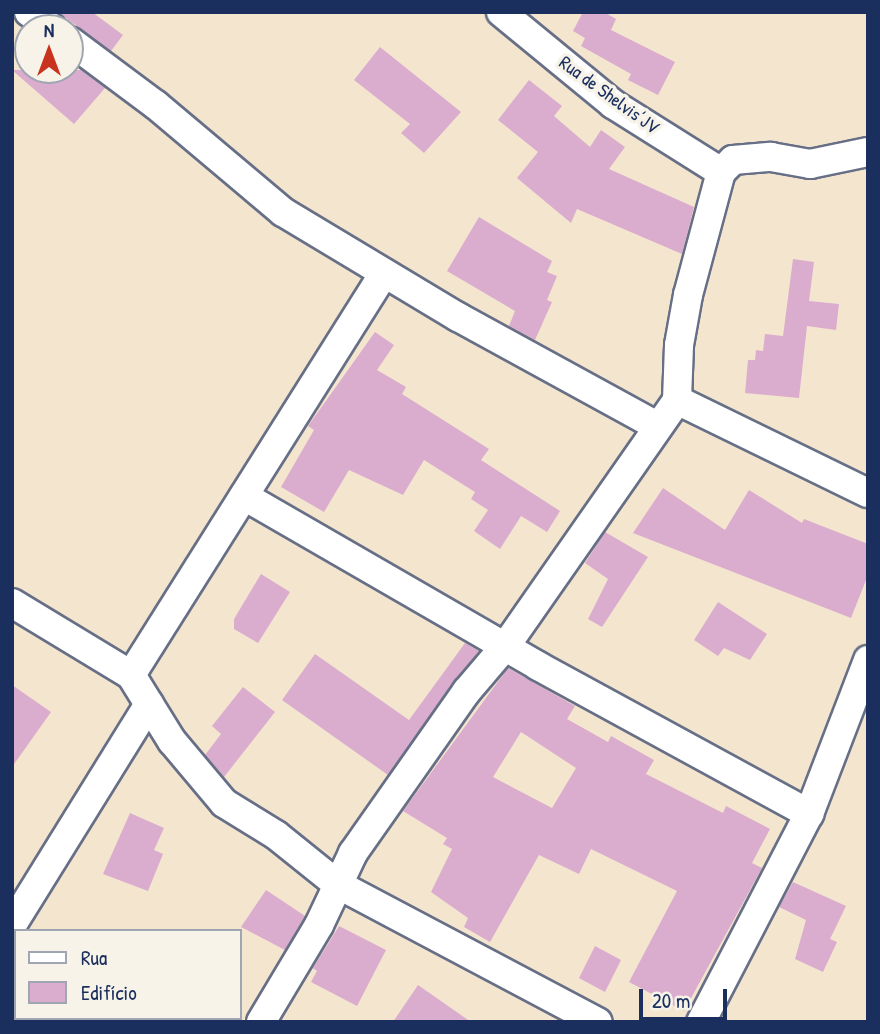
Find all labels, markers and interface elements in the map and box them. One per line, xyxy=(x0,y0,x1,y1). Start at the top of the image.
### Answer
north arrow xyxy=(14,14,84,84)
text: N xyxy=(44,17,54,43)
street label: Rua de Shelvis’JV xyxy=(555,51,663,139)
legend xyxy=(14,929,242,1020)
text: Rua xyxy=(81,943,107,972)
scale bar xyxy=(642,974,730,1018)
text: Edifício xyxy=(81,978,137,1007)
text: 20 m xyxy=(652,986,690,1015)

